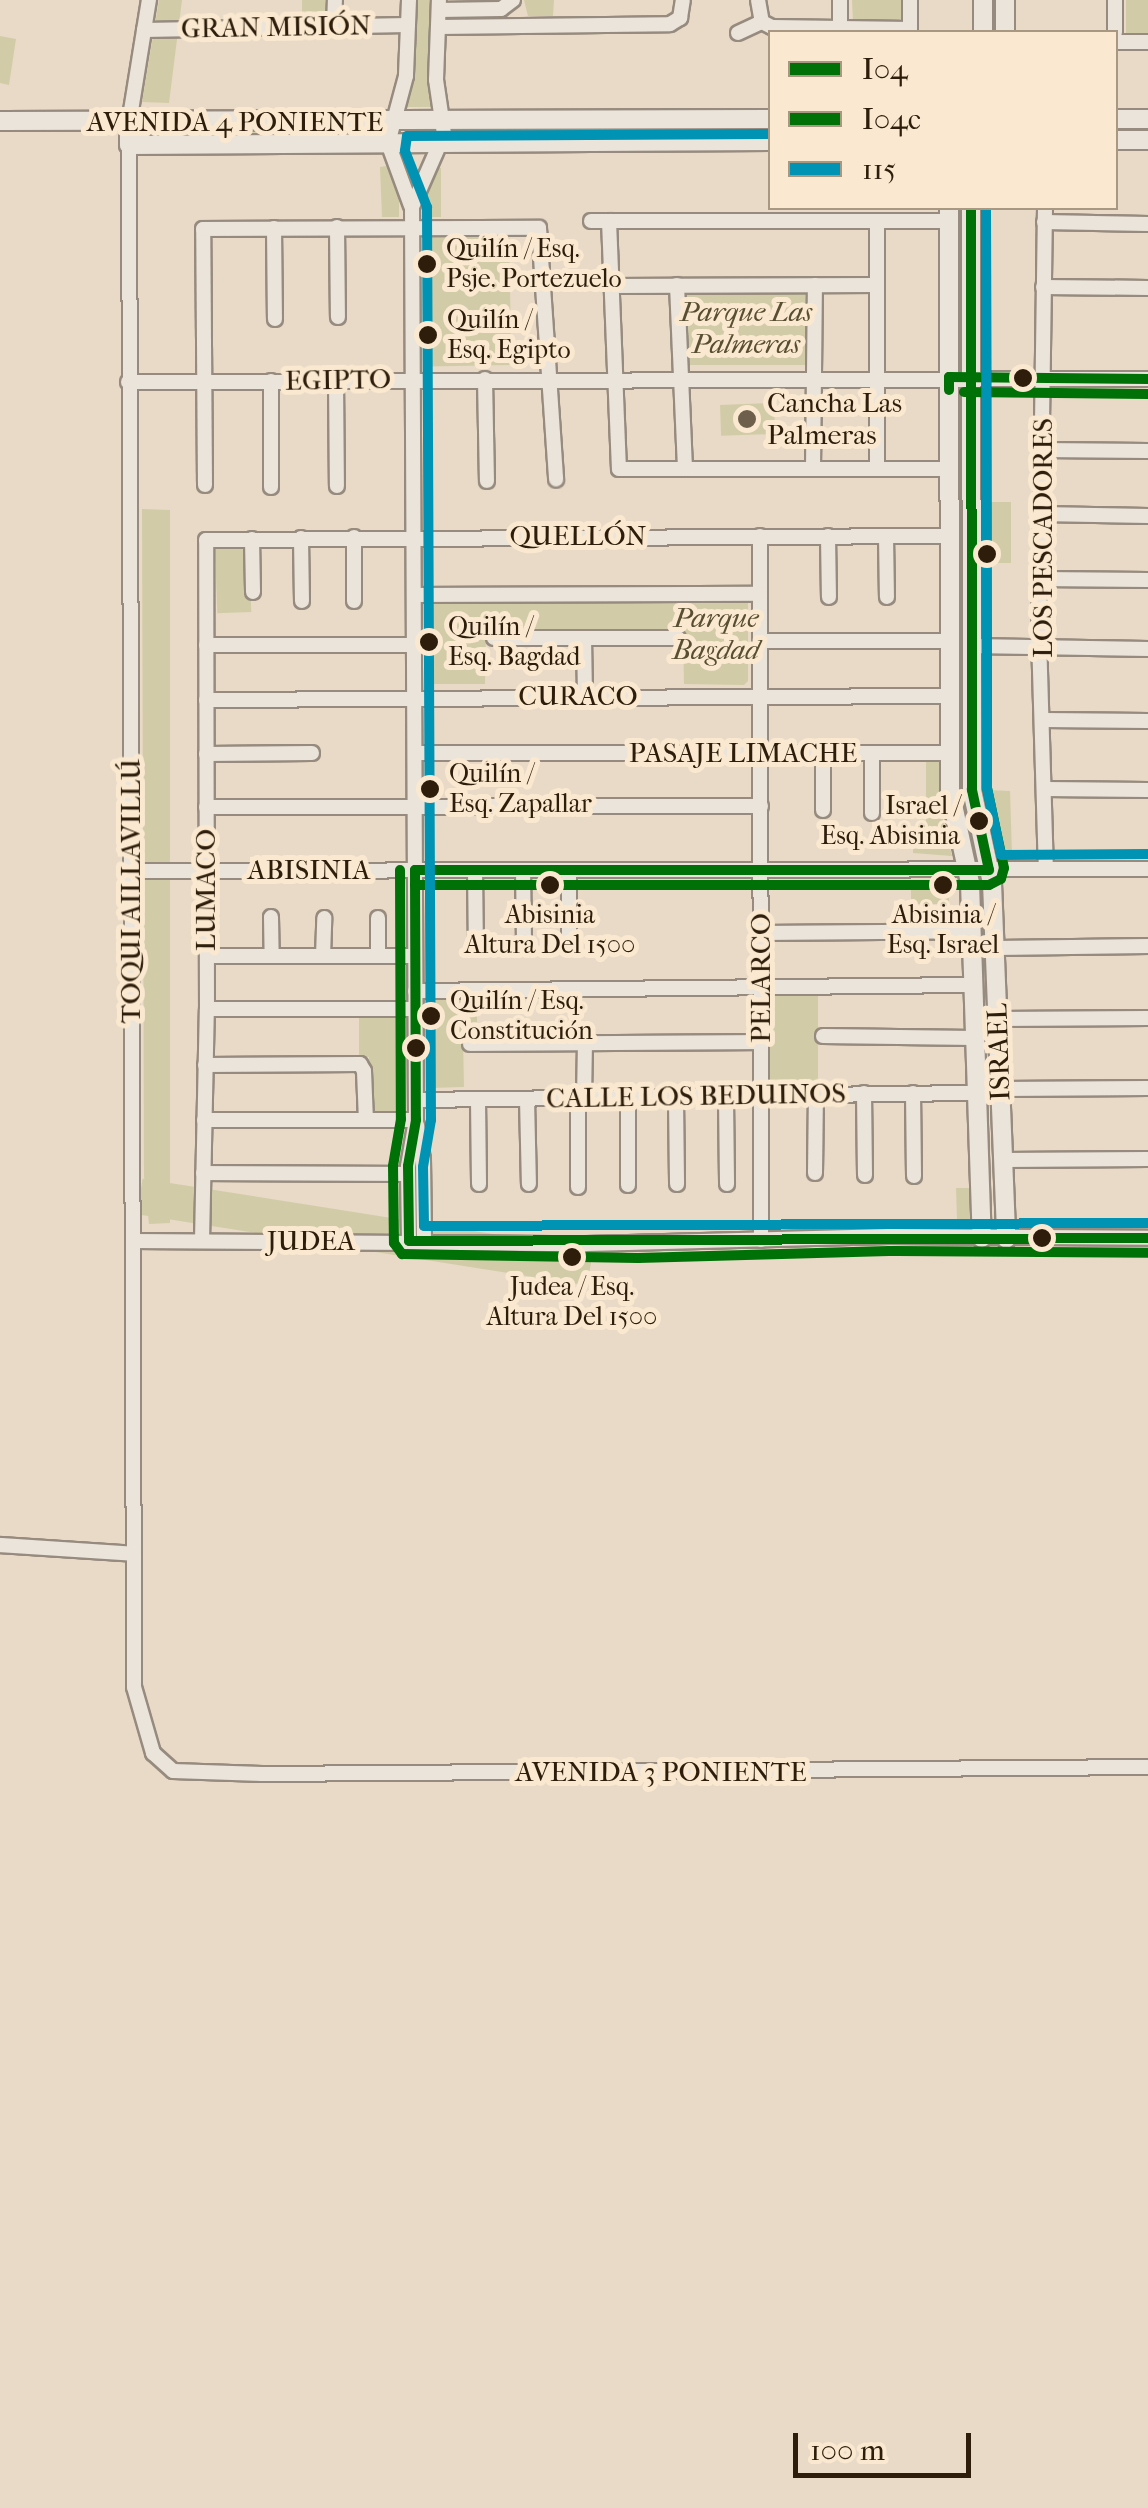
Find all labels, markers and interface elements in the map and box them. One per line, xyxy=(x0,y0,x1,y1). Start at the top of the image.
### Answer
street label: GRAN MISIÓN xyxy=(181,9,371,45)
legend xyxy=(768,30,1118,210)
text: I04 xyxy=(862,52,908,87)
text: I04c xyxy=(862,102,921,137)
street label: AVENIDA 4 PONIENTE xyxy=(87,105,383,139)
text: 115 xyxy=(862,152,896,187)
place label: Quilín / Esq. Psje. Portezuelo xyxy=(446,233,622,294)
marker: Quilín / Esq. Psje. Portezuelo xyxy=(417,254,437,274)
park label: Parque Las Palmeras xyxy=(680,295,812,361)
place label: Quilín / Esq. Egipto xyxy=(447,304,571,366)
marker: Quilín / Esq. Egipto xyxy=(418,325,438,345)
street label: EGIPTO xyxy=(285,362,391,398)
unlabelled marker xyxy=(1013,368,1033,388)
place label: Cancha Las Palmeras xyxy=(767,386,902,452)
marker: Cancha Las Palmeras xyxy=(736,408,758,430)
street label: LOS PESCADORES xyxy=(1026,418,1060,658)
street label: QUELLÓN xyxy=(510,519,646,553)
unlabelled marker xyxy=(977,544,997,564)
park label: Parque Bagdad xyxy=(672,601,760,667)
place label: Quilín / Esq. Bagdad xyxy=(448,611,581,672)
marker: Quilín / Esq. Bagdad xyxy=(419,632,439,652)
street label: CURACO xyxy=(518,679,638,713)
street label: PASAJE LIMACHE xyxy=(629,736,857,770)
place label: Quilín / Esq. Zapallar xyxy=(449,758,592,820)
street label: TOQUI AILLAVILLÚ xyxy=(114,759,148,1023)
marker: Quilín / Esq. Zapallar xyxy=(420,779,440,799)
place label: Israel / Esq. Abisinia xyxy=(820,790,960,851)
marker: Israel / Esq. Abisinia xyxy=(969,811,989,831)
street label: LUMACO xyxy=(189,829,223,951)
street label: ABISINIA xyxy=(248,853,370,887)
marker: Abisinia Altura Del 1500 xyxy=(540,875,560,895)
marker: Abisinia / Esq. Israel xyxy=(933,875,953,895)
place label: Abisinia Altura Del 1500 xyxy=(465,899,635,960)
place label: Abisinia / Esq. Israel xyxy=(887,899,999,960)
street label: PELARCO xyxy=(744,913,778,1043)
place label: Quilín / Esq. Constitución xyxy=(450,985,593,1046)
street label: ISRAEL xyxy=(981,1003,1017,1101)
marker: Quilín / Esq. Constitución xyxy=(421,1006,441,1026)
unlabelled marker xyxy=(406,1038,426,1058)
street label: CALLE LOS BEDUINOS xyxy=(546,1077,846,1115)
street label: JUDEA xyxy=(267,1224,355,1258)
unlabelled marker xyxy=(1032,1228,1052,1248)
marker: Judea / Esq. Altura Del 1500 xyxy=(562,1247,582,1267)
place label: Judea / Esq. Altura Del 1500 xyxy=(487,1271,657,1332)
street label: AVENIDA 3 PONIENTE xyxy=(515,1755,807,1789)
scale bar xyxy=(798,2413,976,2475)
text: 100 m xyxy=(810,2433,885,2468)

